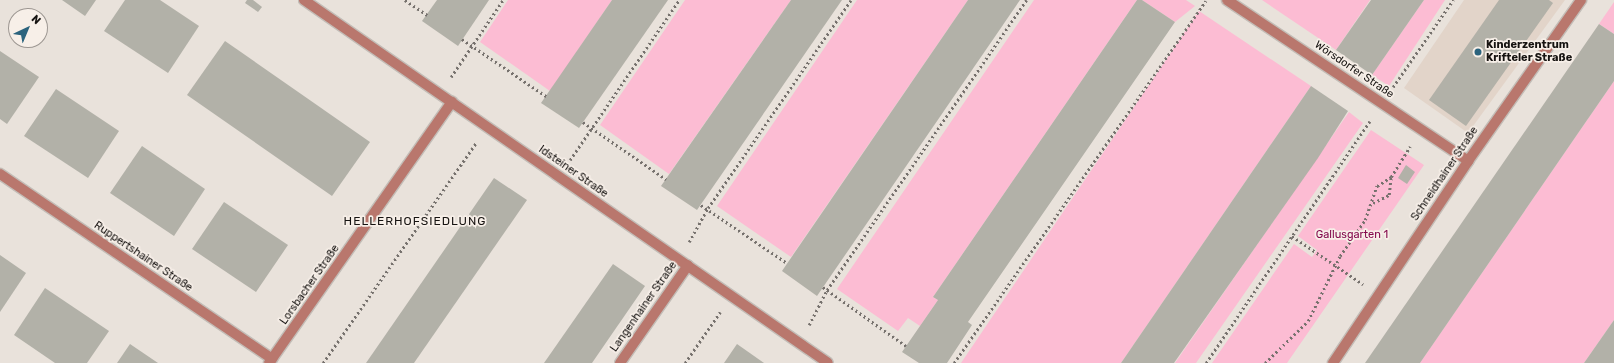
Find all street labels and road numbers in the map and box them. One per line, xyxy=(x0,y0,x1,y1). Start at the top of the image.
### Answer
street label: Wörsdorfer Straße xyxy=(1312,39,1396,101)
street label: Schneidhainer Straße xyxy=(1409,124,1481,224)
street label: Idsteiner Straße xyxy=(536,143,610,201)
street label: Ruppertshainer Straße xyxy=(91,219,195,295)
street label: Lorsbacher Straße xyxy=(277,242,343,328)
street label: Langenhainer Straße xyxy=(608,259,680,355)

